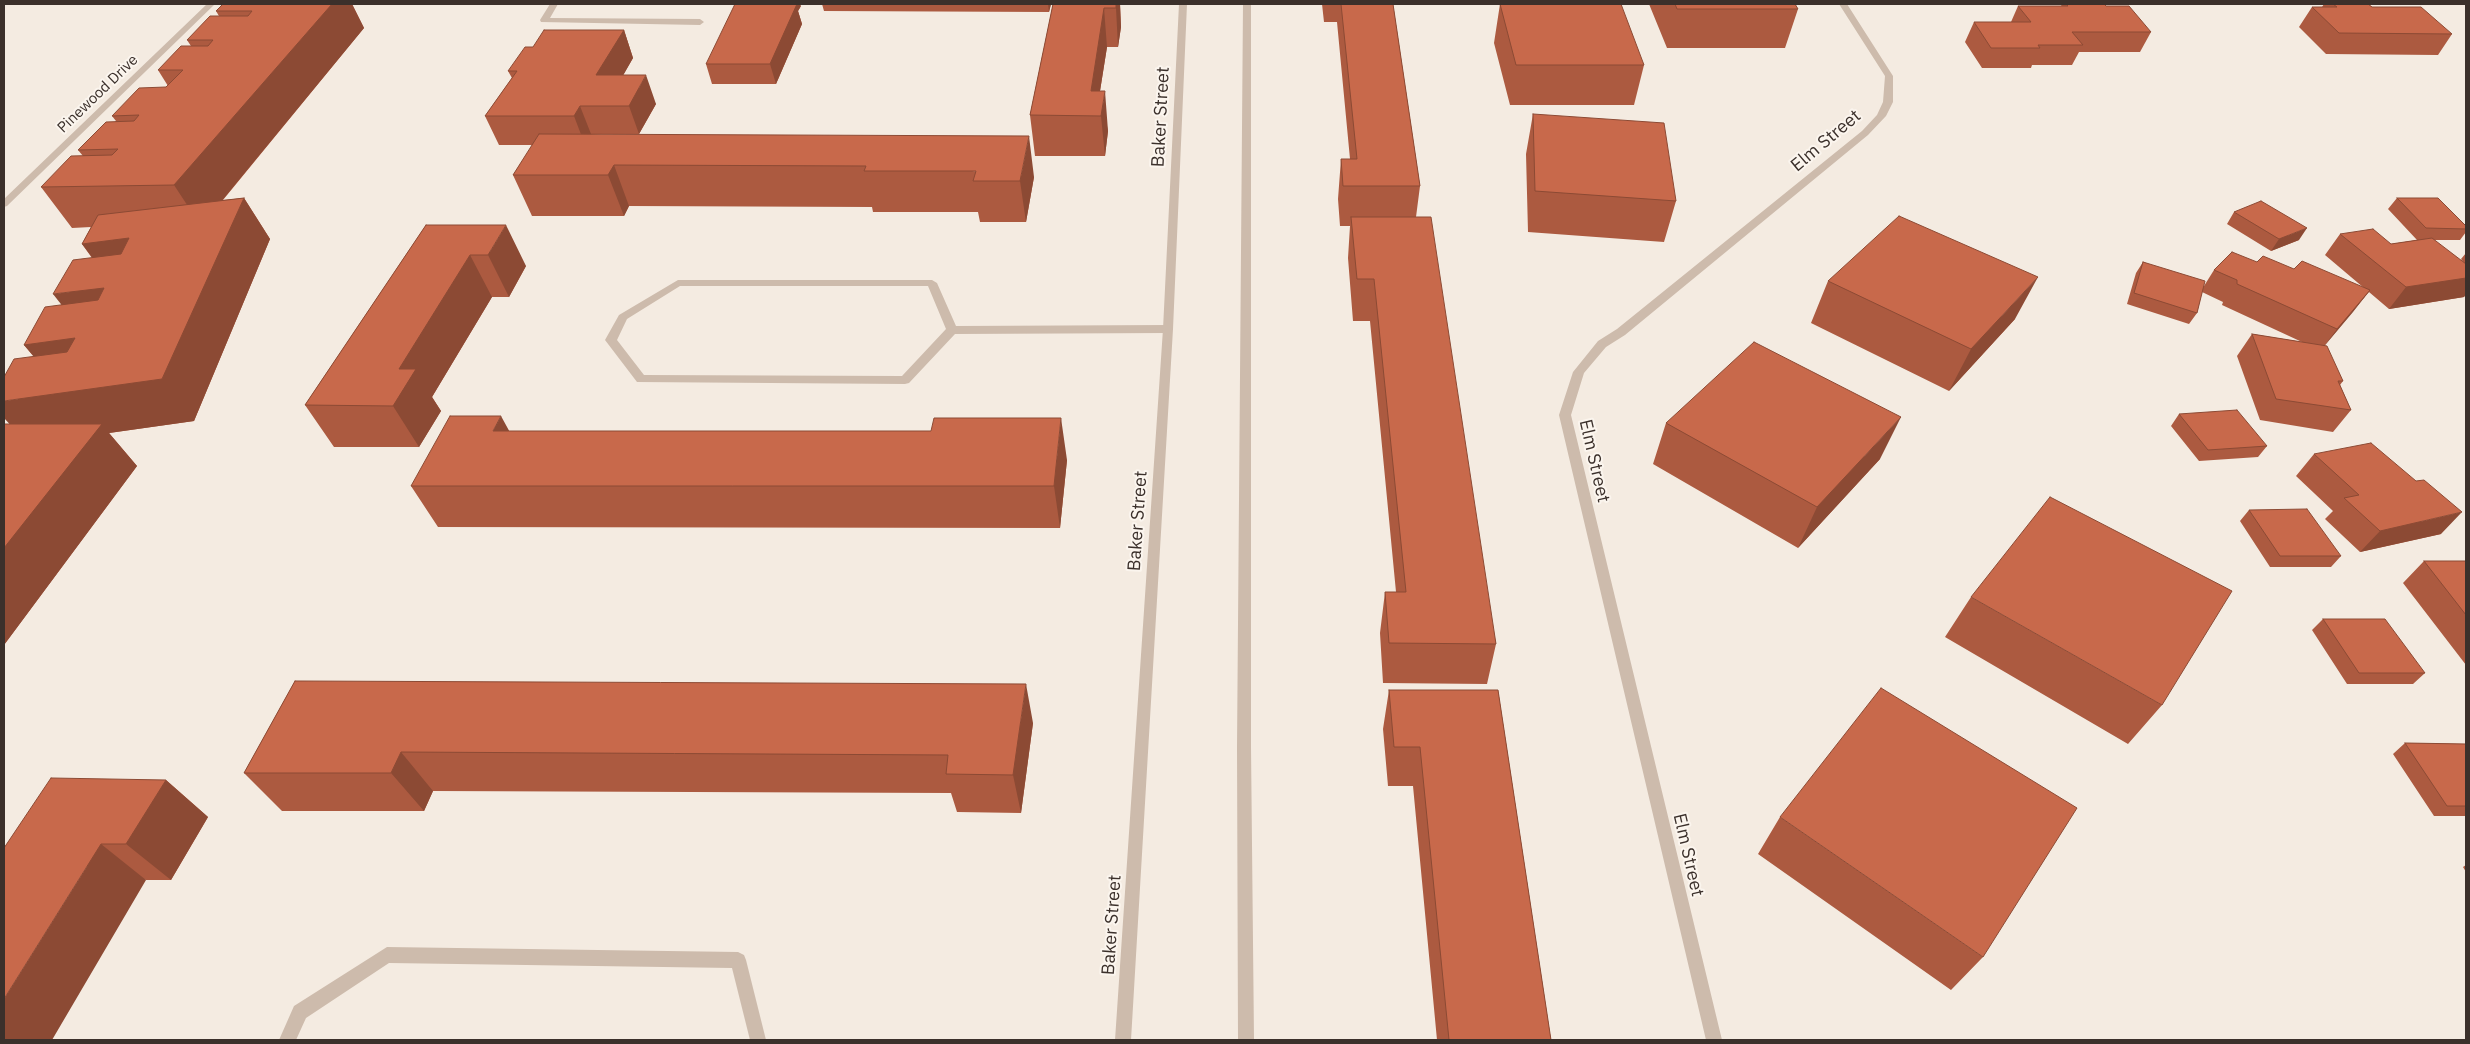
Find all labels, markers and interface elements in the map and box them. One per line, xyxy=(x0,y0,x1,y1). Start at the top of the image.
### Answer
street label: Pinewood Drive xyxy=(54,51,142,137)
street label: Baker Street xyxy=(1148,66,1174,168)
street label: Elm Street xyxy=(1787,105,1865,177)
street label: Elm Street xyxy=(1574,417,1614,505)
street label: Baker Street xyxy=(1124,470,1152,572)
street label: Elm Street xyxy=(1668,811,1708,899)
street label: Baker Street xyxy=(1098,874,1126,976)

